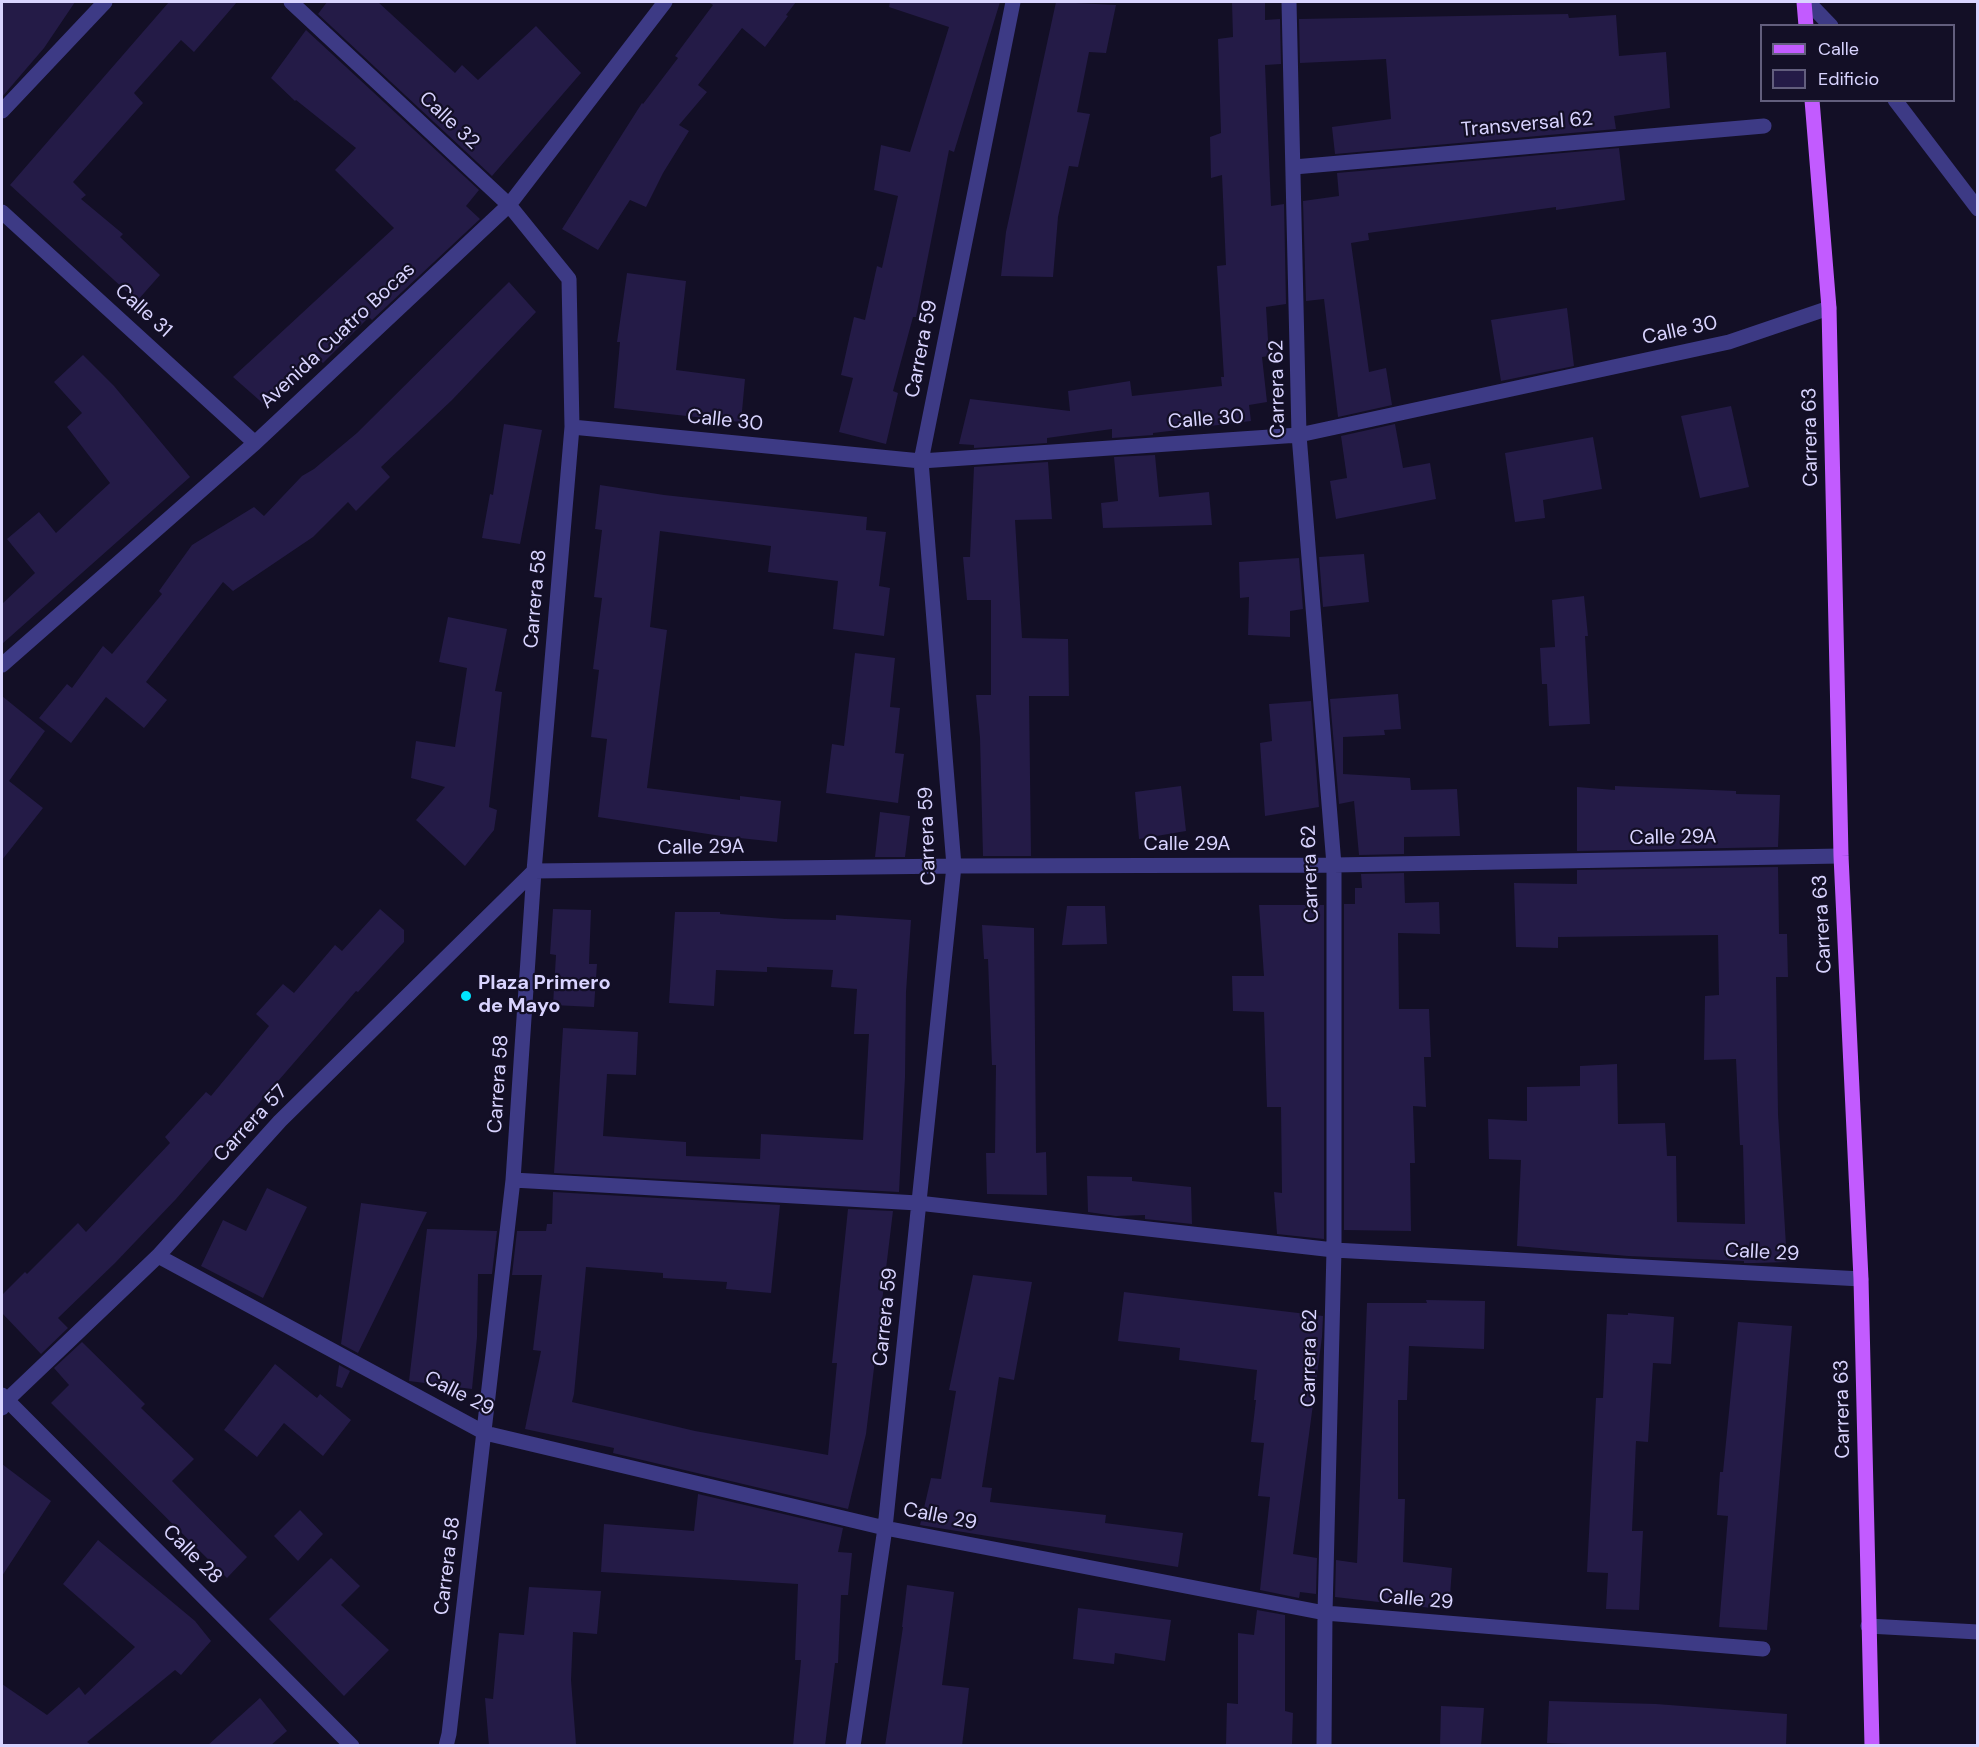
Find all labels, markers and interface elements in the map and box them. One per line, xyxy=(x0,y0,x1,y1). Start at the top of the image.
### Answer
legend xyxy=(1760,24,1955,102)
text: Calle xyxy=(1818,37,1859,61)
text: Edificio xyxy=(1818,67,1879,91)
street label: Calle 32 xyxy=(414,87,484,155)
street label: Transversal 62 xyxy=(1460,107,1594,143)
street label: Avenida Cuatro Bocas xyxy=(255,258,421,414)
street label: Calle 31 xyxy=(110,279,176,343)
street label: Carrera 59 xyxy=(901,298,943,400)
street label: Calle 30 xyxy=(1640,311,1720,351)
street label: Carrera 62 xyxy=(1265,340,1291,438)
street label: Carrera 63 xyxy=(1798,387,1824,487)
street label: Calle 30 xyxy=(686,405,764,437)
street label: Calle 30 xyxy=(1167,405,1245,435)
street label: Carrera 58 xyxy=(520,549,552,649)
street label: Carrera 59 xyxy=(914,786,942,886)
street label: Carrera 62 xyxy=(1297,825,1325,923)
street label: Calle 29A xyxy=(1629,825,1717,851)
street label: Calle 29A xyxy=(1143,833,1231,857)
street label: Calle 29A xyxy=(657,835,745,861)
street label: Carrera 63 xyxy=(1808,874,1838,974)
place label: Plaza Primero de Mayo xyxy=(478,972,611,1019)
marker: Plaza Primero de Mayo xyxy=(459,989,473,1003)
street label: Carrera 58 xyxy=(484,1034,514,1134)
street label: Carrera 57 xyxy=(209,1080,293,1168)
street label: Calle 29 xyxy=(1724,1239,1800,1267)
street label: Carrera 59 xyxy=(869,1267,903,1367)
street label: Carrera 62 xyxy=(1297,1309,1323,1407)
street label: Carrera 63 xyxy=(1830,1359,1856,1459)
street label: Calle 29 xyxy=(420,1366,498,1422)
street label: Calle 29 xyxy=(901,1498,979,1536)
street label: Carrera 58 xyxy=(430,1515,466,1617)
street label: Calle 28 xyxy=(157,1520,227,1590)
street label: Calle 29 xyxy=(1378,1585,1454,1615)

